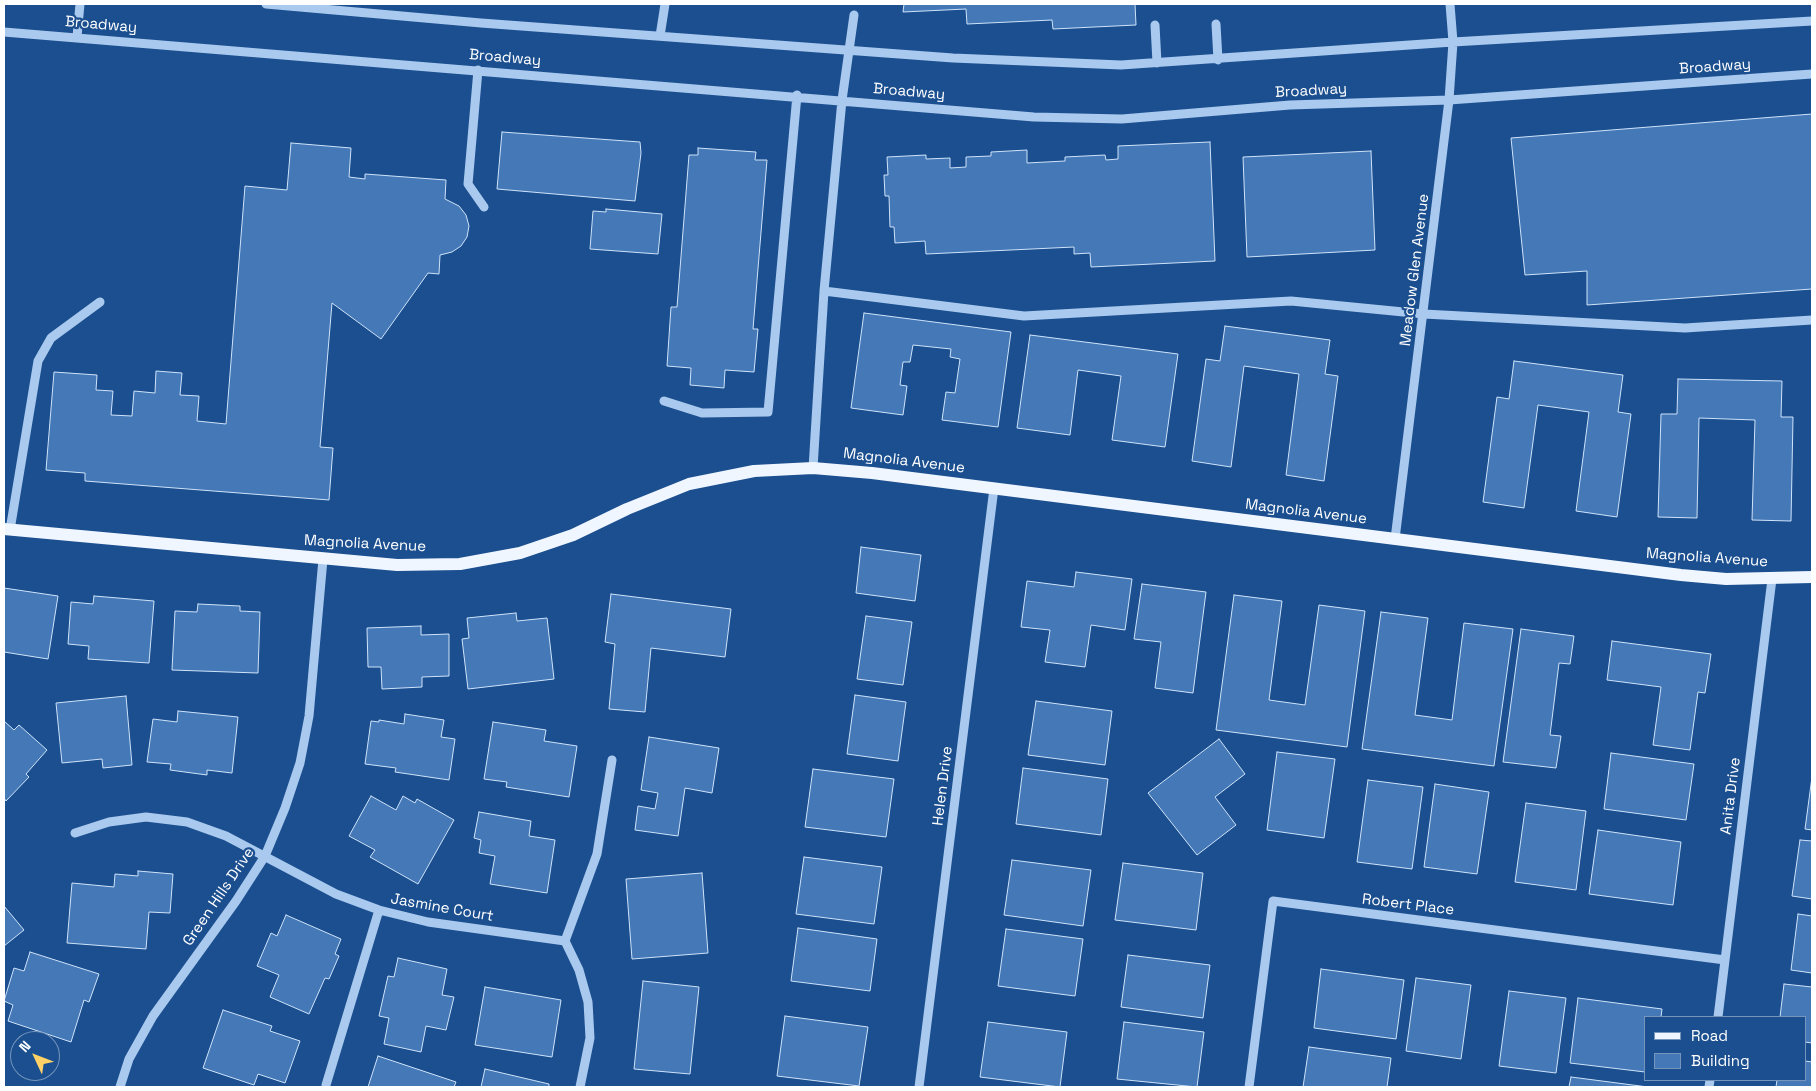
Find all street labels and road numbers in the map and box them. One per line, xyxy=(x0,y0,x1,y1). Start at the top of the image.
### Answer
street label: Broadway xyxy=(64,13,138,37)
street label: Broadway xyxy=(468,46,542,70)
street label: Broadway xyxy=(1678,56,1752,78)
street label: Broadway xyxy=(872,80,946,104)
street label: Broadway xyxy=(1275,80,1347,102)
street label: Meadow Glen Avenue xyxy=(1397,193,1433,347)
street label: Magnolia Avenue xyxy=(842,445,966,477)
street label: Magnolia Avenue xyxy=(1244,496,1368,528)
street label: Magnolia Avenue xyxy=(303,532,427,556)
street label: Magnolia Avenue xyxy=(1645,545,1769,571)
street label: Helen Drive xyxy=(929,745,957,827)
street label: Anita Drive xyxy=(1717,756,1745,836)
street label: Green Hills Drive xyxy=(179,844,259,950)
street label: Jasmine Court xyxy=(389,890,495,926)
street label: Robert Place xyxy=(1361,890,1455,920)

